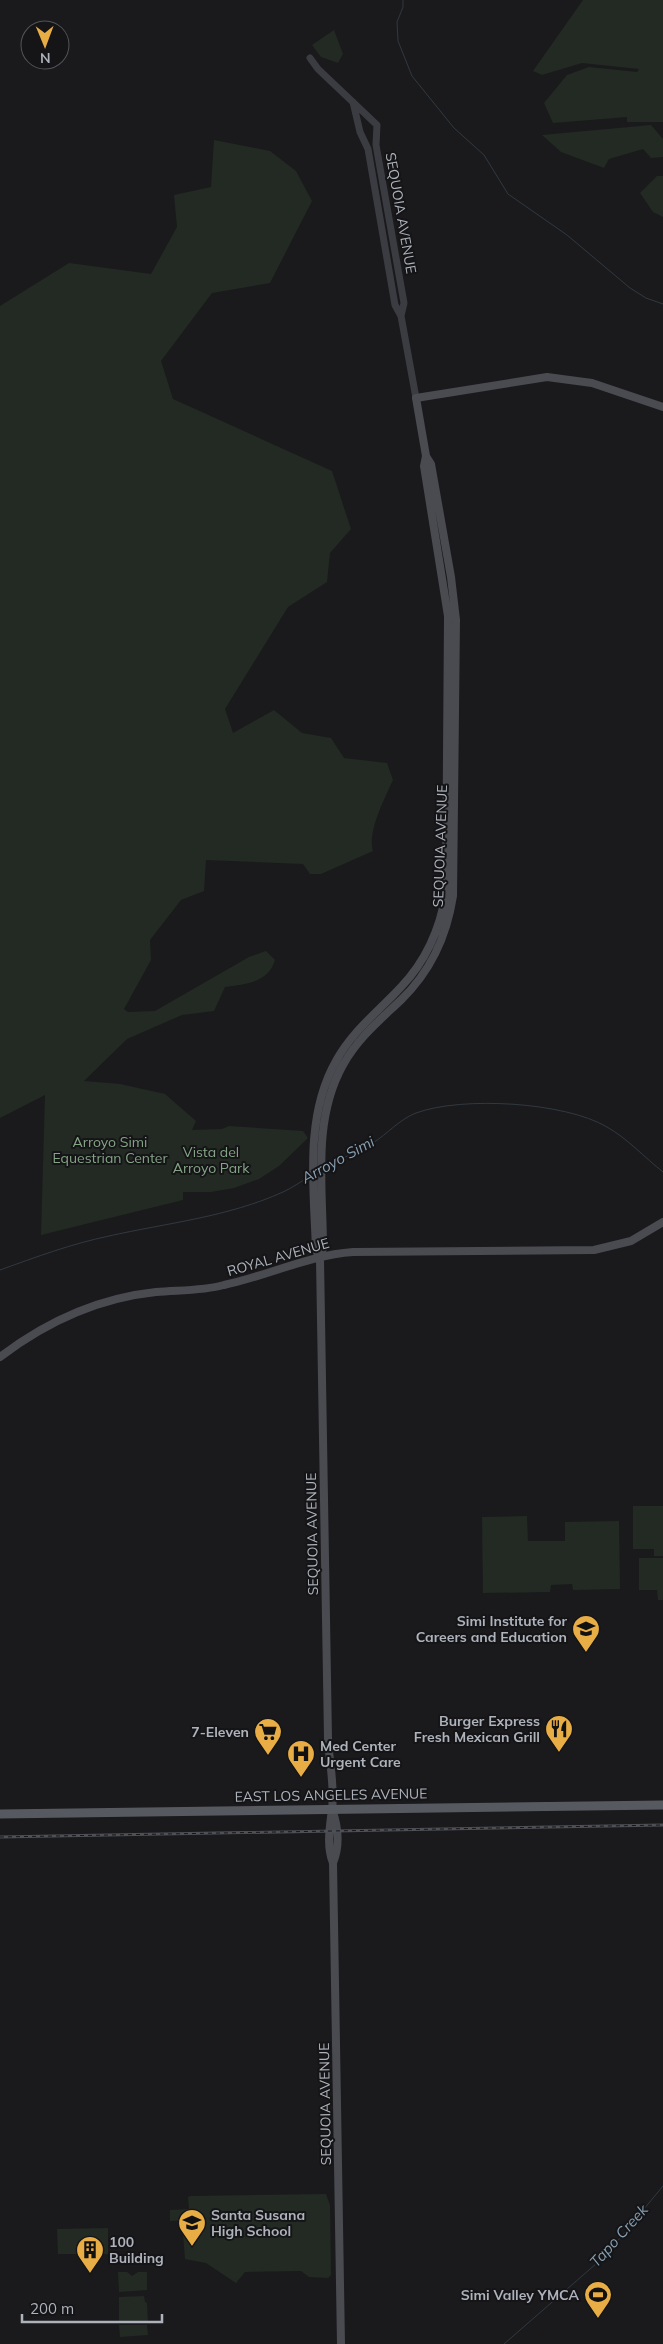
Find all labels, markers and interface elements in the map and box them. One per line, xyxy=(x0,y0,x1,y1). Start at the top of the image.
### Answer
north arrow xyxy=(20,20,70,70)
text: N xyxy=(40,49,51,67)
street label: SEQUOIA AVENUE xyxy=(381,151,421,275)
street label: SEQUOIA AVENUE xyxy=(429,784,451,908)
water label: Arroyo Simi xyxy=(297,1132,378,1188)
park label: Arroyo Simi Equestrian Center xyxy=(52,1133,168,1167)
park label: Vista del Arroyo Park xyxy=(173,1143,250,1177)
street label: ROYAL AVENUE xyxy=(225,1234,331,1280)
street label: SEQUOIA AVENUE xyxy=(302,1472,322,1596)
place label: Simi Institute for Careers and Education xyxy=(416,1612,567,1646)
school or university icon: Simi Institute for Careers and Education xyxy=(571,1614,601,1653)
place label: Burger Express Fresh Mexican Grill xyxy=(414,1712,540,1746)
restaurant icon: Burger Express Fresh Mexican Grill xyxy=(544,1714,574,1753)
supermarket icon: 7-Eleven xyxy=(253,1717,283,1756)
place label: 7-Eleven xyxy=(191,1723,249,1741)
place label: Med Center Urgent Care xyxy=(320,1737,401,1771)
hospital icon: Med Center Urgent Care xyxy=(286,1739,316,1778)
street label: EAST LOS ANGELES AVENUE xyxy=(234,1784,428,1806)
street label: SEQUOIA AVENUE xyxy=(315,2042,335,2166)
water label: Tapo Creek xyxy=(585,2199,653,2271)
place label: Santa Susana High School xyxy=(211,2206,305,2240)
school or university icon: Santa Susana High School xyxy=(177,2208,207,2247)
place label: 100 Building xyxy=(109,2233,164,2267)
building icon: 100 Building xyxy=(75,2235,105,2274)
sports icon: Simi Valley YMCA xyxy=(583,2280,613,2319)
place label: Simi Valley YMCA xyxy=(461,2286,579,2304)
scale bar xyxy=(22,2292,162,2324)
text: 200 m xyxy=(30,2299,74,2318)

